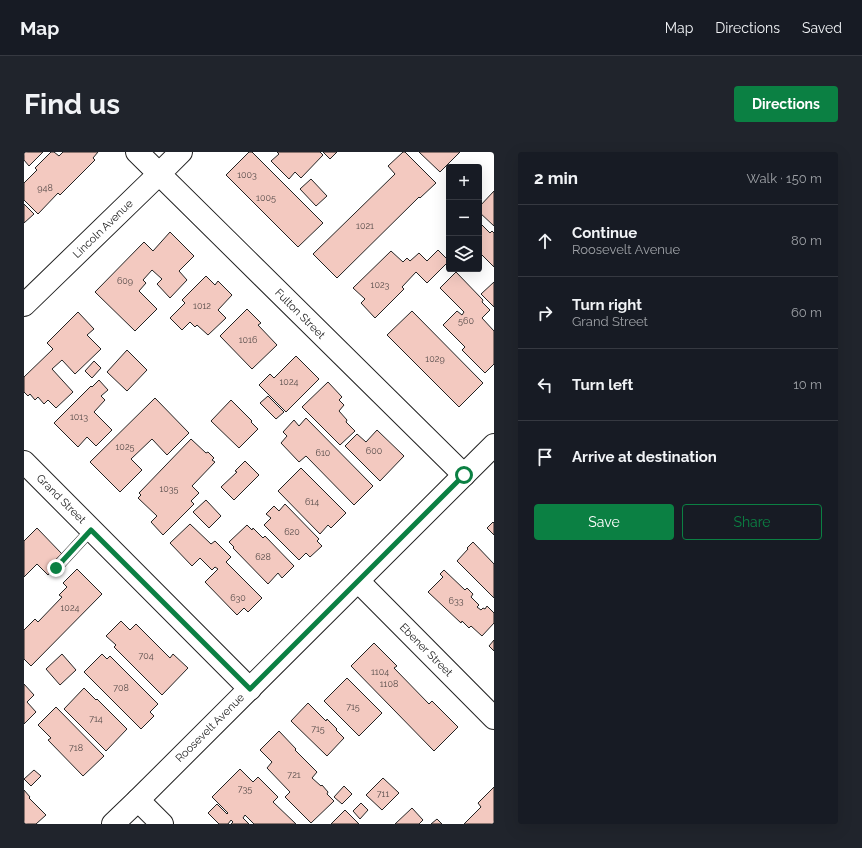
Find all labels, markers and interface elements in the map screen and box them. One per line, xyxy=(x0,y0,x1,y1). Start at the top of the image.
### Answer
text: Map xyxy=(20,17,59,39)
text: Map xyxy=(665,20,693,36)
text: Directions xyxy=(715,20,780,36)
text: Saved xyxy=(802,20,842,36)
button: Directions xyxy=(734,86,838,122)
text: Find us xyxy=(24,88,120,121)
map controls xyxy=(446,164,482,272)
button: + xyxy=(446,164,482,200)
text: 2 min xyxy=(534,168,578,188)
house number: 1003 xyxy=(237,170,257,180)
text: Walk · 150 m xyxy=(747,171,822,186)
house number: 948 xyxy=(37,183,53,193)
house number: 1005 xyxy=(256,193,276,203)
street label: Lincoln Avenue xyxy=(70,197,136,261)
button: − xyxy=(446,200,482,236)
house number: 1021 xyxy=(356,221,374,231)
text: Continue xyxy=(572,224,637,242)
icon: ahead xyxy=(534,230,556,252)
text: 80 m xyxy=(791,233,822,248)
button: layers xyxy=(446,236,482,272)
text: Roosevelt Avenue xyxy=(572,242,680,257)
house number: 609 xyxy=(117,276,133,286)
house number: 1023 xyxy=(371,280,390,290)
street label: Fulton Street xyxy=(272,286,328,342)
text: Turn right xyxy=(572,296,642,314)
house number: 1012 xyxy=(193,301,211,311)
icon: right xyxy=(534,302,556,324)
text: 60 m xyxy=(791,305,822,320)
text: Grand Street xyxy=(572,314,648,329)
house number: 560 xyxy=(458,316,474,326)
house number: 1016 xyxy=(239,335,258,345)
house number: 1029 xyxy=(425,354,445,364)
icon: left xyxy=(534,374,556,396)
text: Turn left xyxy=(572,376,633,394)
house number: 1024 xyxy=(280,377,299,387)
text: 10 m xyxy=(793,377,822,392)
house number: 1013 xyxy=(70,412,88,422)
house number: 1025 xyxy=(116,442,135,452)
house number: 600 xyxy=(366,446,383,456)
icon: arrive xyxy=(534,446,556,468)
house number: 610 xyxy=(316,448,331,458)
text: Arrive at destination xyxy=(572,448,717,466)
route start xyxy=(455,466,473,484)
street label: Grand Street xyxy=(34,472,89,527)
house number: 1035 xyxy=(159,484,179,494)
house number: 614 xyxy=(305,497,319,507)
button: Save xyxy=(534,504,674,540)
button: Share xyxy=(682,504,822,540)
house number: 620 xyxy=(284,527,300,537)
house number: 628 xyxy=(255,552,271,562)
route end xyxy=(47,559,65,577)
house number: 630 xyxy=(230,593,246,603)
house number: 633 xyxy=(448,596,464,606)
house number: 1024 xyxy=(61,603,80,613)
street label: Ebener Street xyxy=(397,621,455,679)
house number: 704 xyxy=(138,651,154,661)
house number: 1104 xyxy=(371,667,389,677)
house number: 1108 xyxy=(380,679,398,689)
house number: 708 xyxy=(113,683,129,693)
street label: Roosevelt Avenue xyxy=(173,691,247,765)
house number: 715 xyxy=(346,702,360,712)
house number: 714 xyxy=(89,714,103,724)
house number: 715 xyxy=(311,724,325,734)
house number: 718 xyxy=(69,743,83,753)
house number: 721 xyxy=(287,770,301,780)
house number: 735 xyxy=(238,784,252,794)
house number: 711 xyxy=(377,789,389,799)

